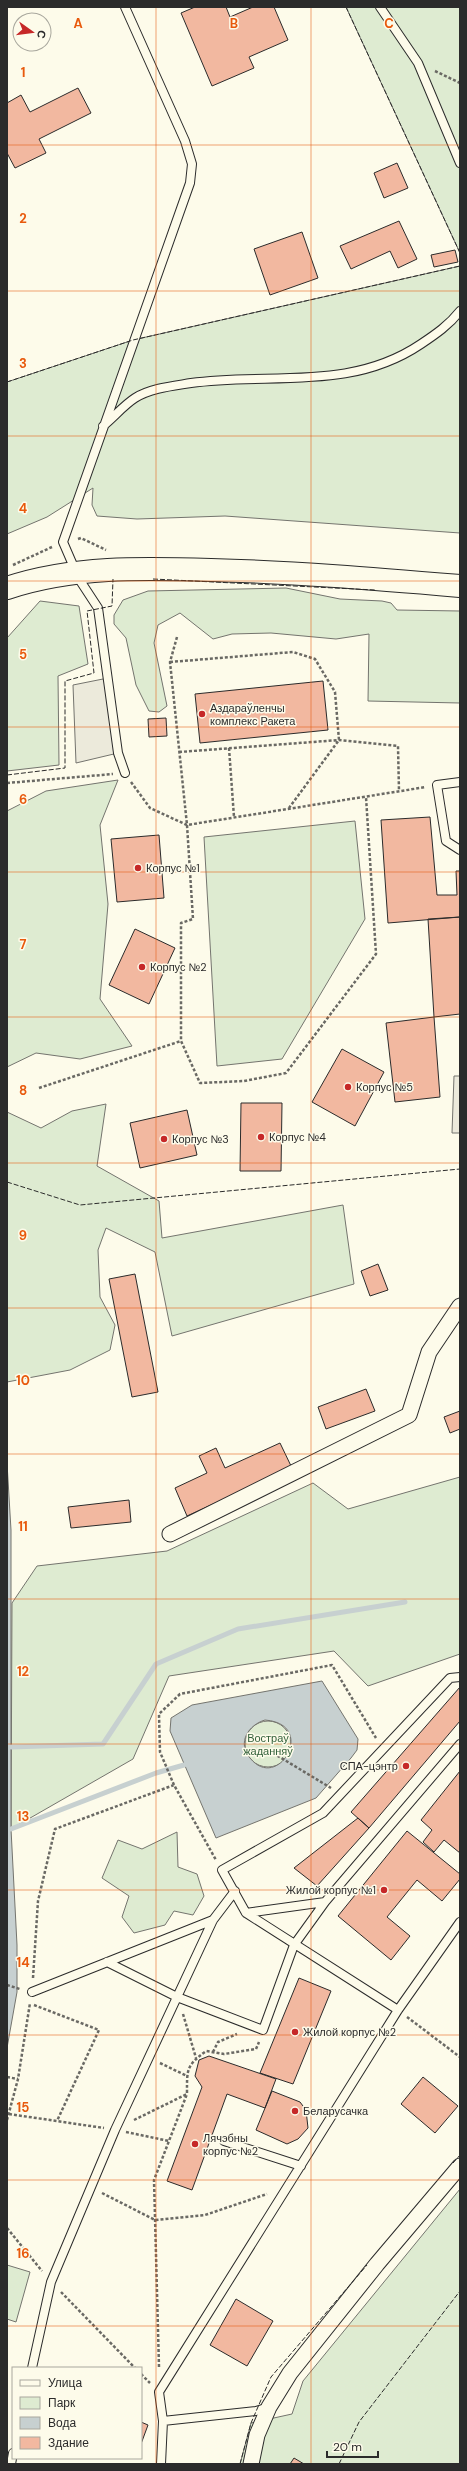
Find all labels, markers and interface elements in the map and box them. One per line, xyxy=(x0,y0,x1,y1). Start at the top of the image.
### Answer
north arrow xyxy=(12,12,52,52)
text: A xyxy=(73,15,83,32)
text: B xyxy=(230,15,238,32)
text: C xyxy=(384,15,394,32)
text: С xyxy=(34,29,49,40)
text: 1 xyxy=(21,64,25,81)
text: 2 xyxy=(19,210,27,227)
text: 3 xyxy=(19,355,27,372)
text: 4 xyxy=(19,500,27,517)
text: 5 xyxy=(19,646,27,663)
place label: Аздараўленчы комплекс Ракета xyxy=(210,701,296,728)
marker: Аздараўленчы комплекс Ракета xyxy=(197,709,207,719)
text: 6 xyxy=(19,791,27,808)
place label: Корпус №1 xyxy=(146,861,200,875)
marker: Корпус №1 xyxy=(133,863,143,873)
text: 7 xyxy=(20,936,27,953)
place label: Корпус №2 xyxy=(150,960,207,974)
marker: Корпус №2 xyxy=(137,962,147,972)
place label: Корпус №5 xyxy=(356,1080,413,1094)
text: 8 xyxy=(19,1082,27,1099)
marker: Корпус №5 xyxy=(343,1082,353,1092)
place label: Корпус №4 xyxy=(269,1130,326,1144)
place label: Корпус №3 xyxy=(172,1132,229,1146)
marker: Корпус №4 xyxy=(256,1132,266,1142)
marker: Корпус №3 xyxy=(159,1134,169,1144)
text: 9 xyxy=(19,1227,27,1244)
text: 10 xyxy=(16,1372,30,1389)
text: 11 xyxy=(18,1518,28,1535)
text: 12 xyxy=(17,1663,29,1680)
park label: Востраў жаданняў xyxy=(243,1731,293,1758)
place label: СПА-цэнтр xyxy=(340,1759,398,1773)
marker: СПА-цэнтр xyxy=(401,1761,411,1771)
text: 13 xyxy=(17,1808,29,1825)
place label: Жилой корпус №1 xyxy=(286,1883,376,1897)
marker: Жилой корпус №1 xyxy=(379,1885,389,1895)
text: 14 xyxy=(16,1954,30,1971)
place label: Жилой корпус №2 xyxy=(303,2025,396,2039)
marker: Жилой корпус №2 xyxy=(290,2027,300,2037)
text: 15 xyxy=(17,2099,29,2116)
place label: Беларусачка xyxy=(303,2104,369,2118)
marker: Беларусачка xyxy=(290,2106,300,2116)
place label: Лячэбны корпус №2 xyxy=(203,2131,258,2158)
marker: Лячэбны корпус №2 xyxy=(190,2139,200,2149)
text: 16 xyxy=(17,2245,29,2262)
legend xyxy=(12,2367,142,2459)
text: Улица xyxy=(48,2375,82,2391)
text: Парк xyxy=(48,2395,76,2411)
text: Вода xyxy=(48,2415,76,2431)
scale bar xyxy=(327,2433,378,2459)
text: Здание xyxy=(48,2435,89,2451)
text: 20 m xyxy=(333,2439,362,2455)

